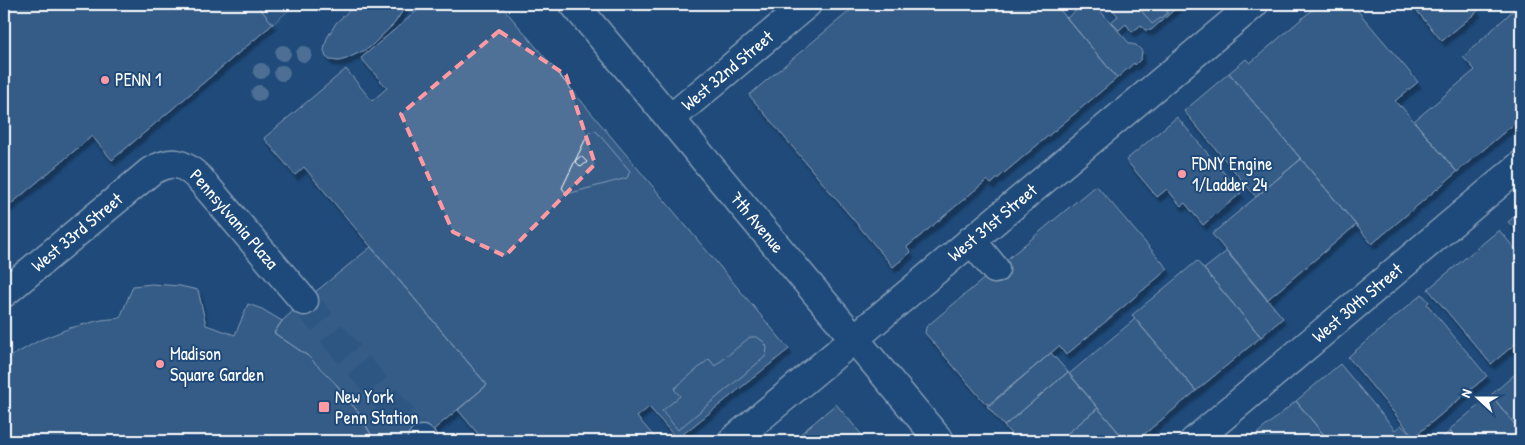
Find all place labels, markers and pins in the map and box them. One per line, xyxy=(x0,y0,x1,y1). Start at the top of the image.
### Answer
place label: PENN 1 xyxy=(115,67,161,92)
marker: PENN 1 xyxy=(99,74,111,86)
place label: FDNY Engine 1/Ladder 24 xyxy=(1191,151,1272,197)
marker: FDNY Engine 1/Ladder 24 xyxy=(1176,168,1188,180)
place label: Madison Square Garden xyxy=(170,341,264,387)
marker: Madison Square Garden xyxy=(154,358,166,370)
place label: New York Penn Station xyxy=(335,384,418,430)
marker: New York Penn Station xyxy=(317,400,331,414)

